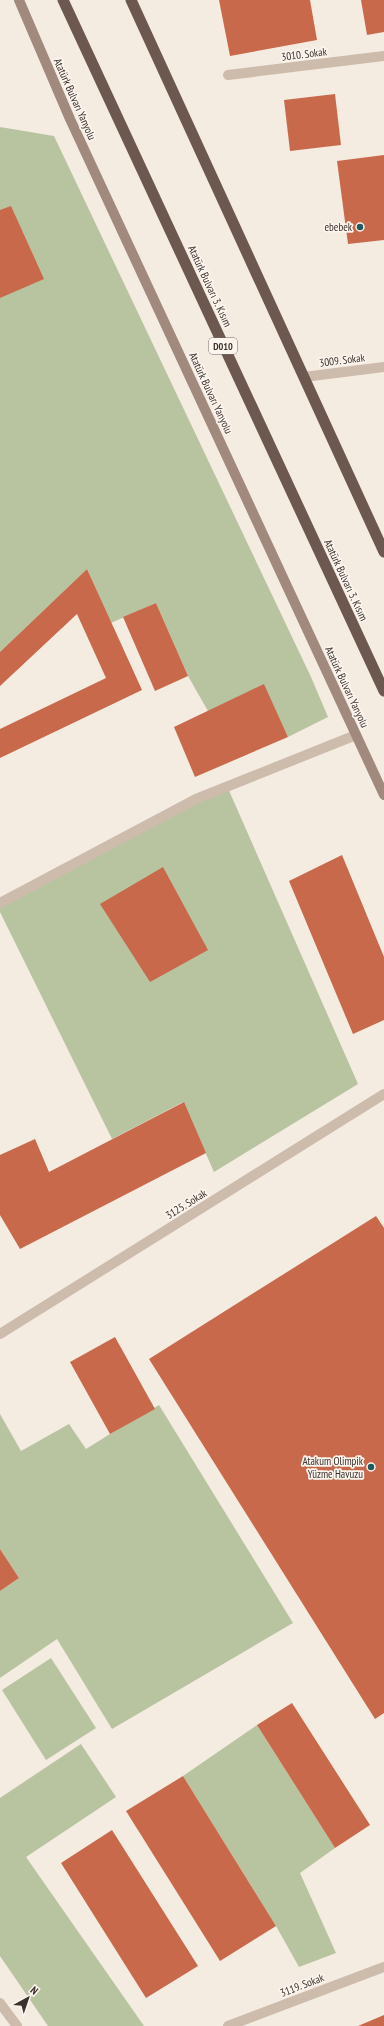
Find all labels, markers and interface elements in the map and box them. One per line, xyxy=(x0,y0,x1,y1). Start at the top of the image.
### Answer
street label: 3010. Sokak xyxy=(280,44,328,64)
street label: Atatürk Bulvarı Yanyolu xyxy=(51,56,99,142)
place label: ebebek xyxy=(325,220,353,234)
marker: ebebek xyxy=(355,222,365,232)
street label: Atatürk Bulvarı 3. Kısım xyxy=(185,243,235,329)
road number: D010 xyxy=(209,338,237,354)
street label: Atatürk Bulvarı Yanyolu xyxy=(186,350,236,436)
street label: 3009. Sokak xyxy=(318,350,366,370)
street label: Atatürk Bulvarı 3. Kısım xyxy=(321,537,371,623)
street label: Atatürk Bulvarı Yanyolu xyxy=(322,644,372,730)
street label: 3125. Sokak xyxy=(163,1186,210,1222)
place label: Atakum Olimpik Yüzme Havuzu xyxy=(302,1454,364,1481)
marker: Atakum Olimpik Yüzme Havuzu xyxy=(366,1462,376,1472)
street label: 3119. Sokak xyxy=(278,1970,327,2000)
north arrow xyxy=(8,1978,48,2018)
text: N xyxy=(28,1983,41,1998)

